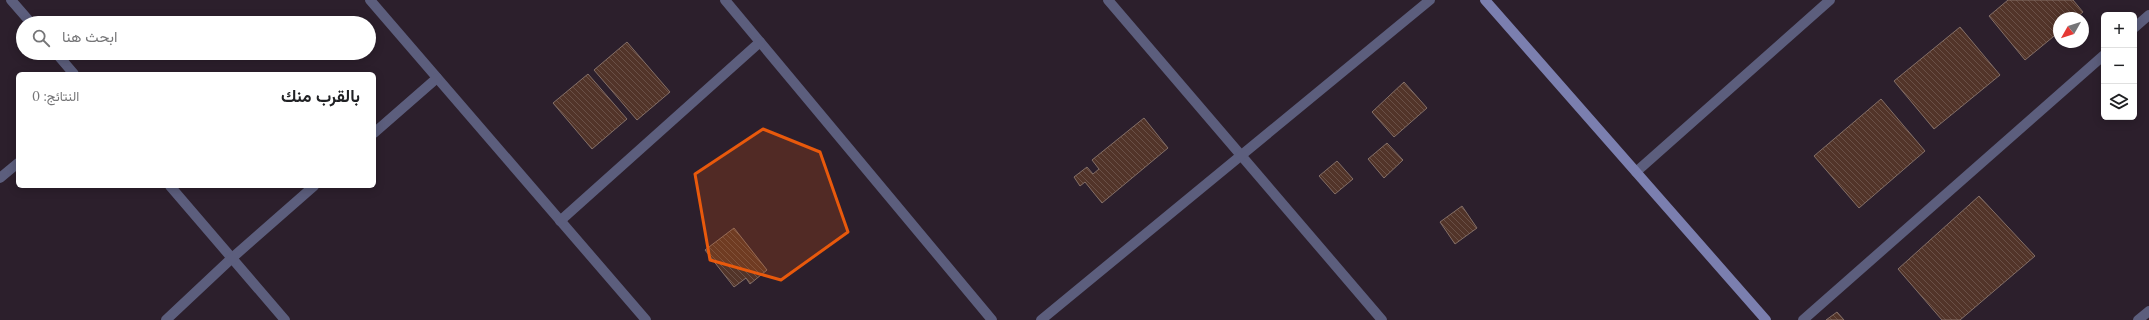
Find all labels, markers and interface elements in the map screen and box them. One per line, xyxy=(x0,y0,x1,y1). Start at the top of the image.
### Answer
north arrow xyxy=(2053,12,2089,48)
map controls xyxy=(2101,12,2137,120)
button: + xyxy=(2101,12,2137,48)
search box xyxy=(16,16,376,60)
icon: search xyxy=(30,27,52,49)
text: ابحث هنا xyxy=(62,27,117,46)
button: − xyxy=(2101,48,2137,84)
button: layers xyxy=(2101,84,2137,120)
text: بالقرب منك xyxy=(281,85,360,107)
text: النتائج: 0 xyxy=(32,88,79,105)

